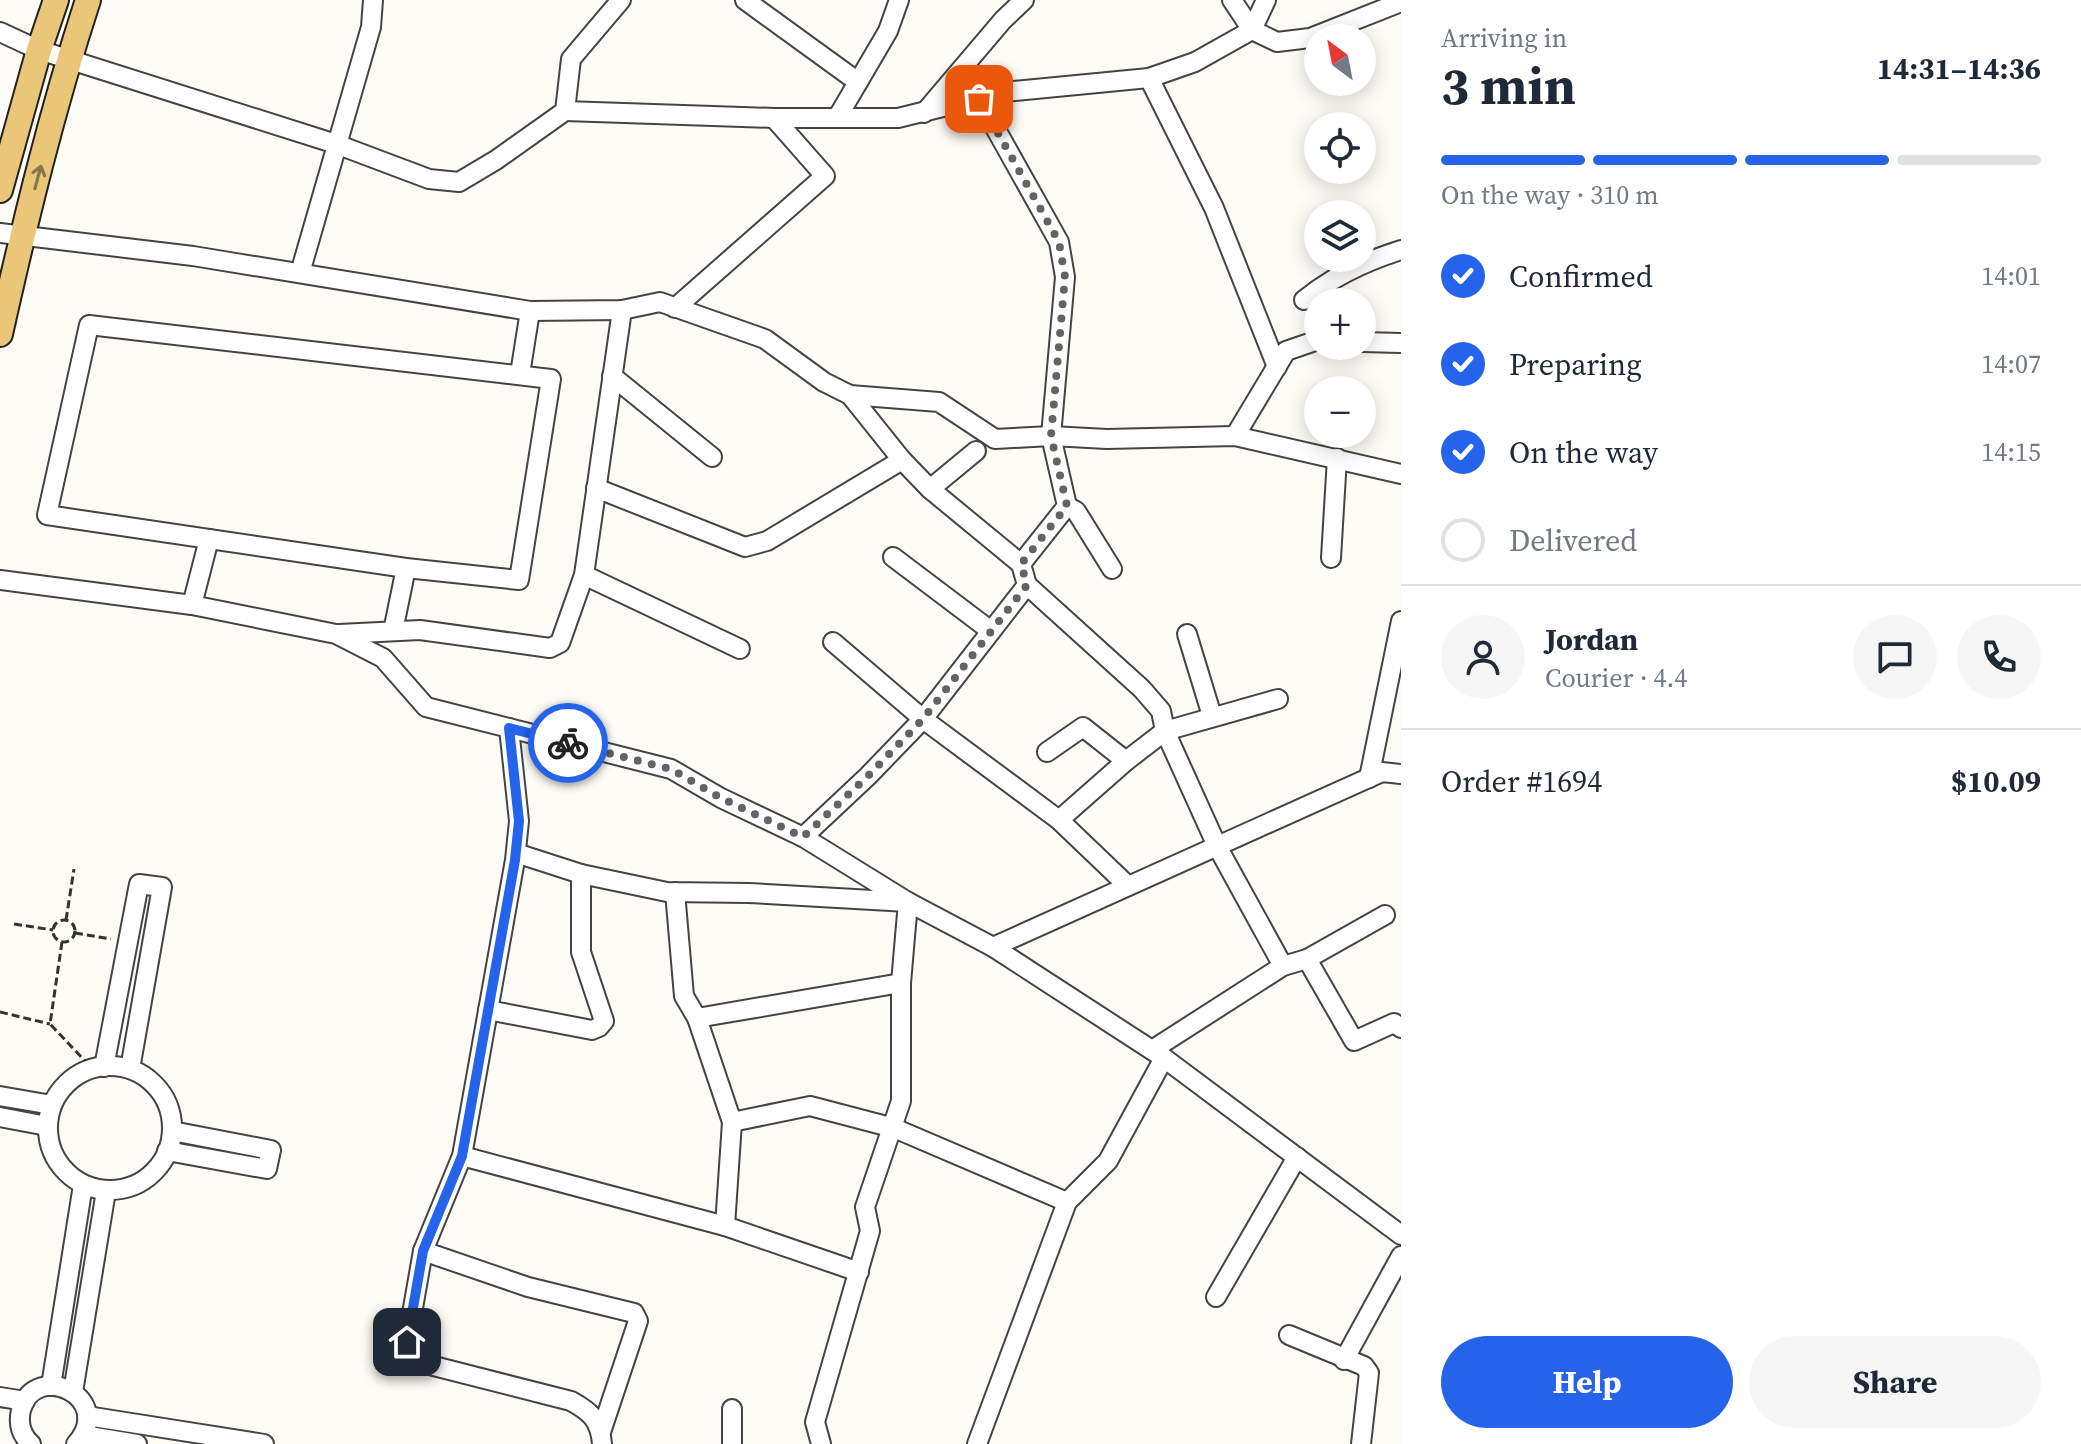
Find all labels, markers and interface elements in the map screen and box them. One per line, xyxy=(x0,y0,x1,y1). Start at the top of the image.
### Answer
text: Arriving in xyxy=(1441,20,1567,56)
north arrow xyxy=(1304,24,1376,96)
map controls xyxy=(1304,24,1376,448)
text: 14:31–14:36 xyxy=(1877,48,2041,89)
text: 3 min xyxy=(1441,50,1576,121)
pin xyxy=(945,65,1013,133)
icon: bag xyxy=(957,77,1001,121)
button: locate xyxy=(1304,112,1376,184)
one-way arrow xyxy=(31,164,46,190)
text: On the way · 310 m xyxy=(1441,177,1659,213)
button: layers xyxy=(1304,200,1376,272)
icon: check xyxy=(1441,254,1485,298)
text: Confirmed xyxy=(1509,256,1653,297)
text: 14:01 xyxy=(1981,258,2041,294)
button: + xyxy=(1304,288,1376,360)
icon: check xyxy=(1441,342,1485,386)
text: Preparing xyxy=(1509,344,1642,385)
text: 14:07 xyxy=(1981,346,2041,382)
button: − xyxy=(1304,376,1376,448)
icon: check xyxy=(1441,430,1485,474)
text: On the way xyxy=(1509,432,1658,473)
text: 14:15 xyxy=(1981,434,2041,470)
text: Delivered xyxy=(1509,520,1637,561)
button: person xyxy=(1441,615,1525,699)
button: chat xyxy=(1853,615,1937,699)
button: phone xyxy=(1957,615,2041,699)
text: Jordan xyxy=(1545,619,1638,660)
text: Courier · 4.4 xyxy=(1545,660,1687,696)
courier xyxy=(528,703,608,783)
icon: bike xyxy=(546,721,590,765)
text: Order #1694 xyxy=(1441,761,1602,802)
text: $10.09 xyxy=(1951,761,2041,802)
pin xyxy=(373,1308,441,1376)
icon: home xyxy=(385,1320,429,1364)
button: Help xyxy=(1441,1336,1733,1428)
button: Share xyxy=(1749,1336,2041,1428)

